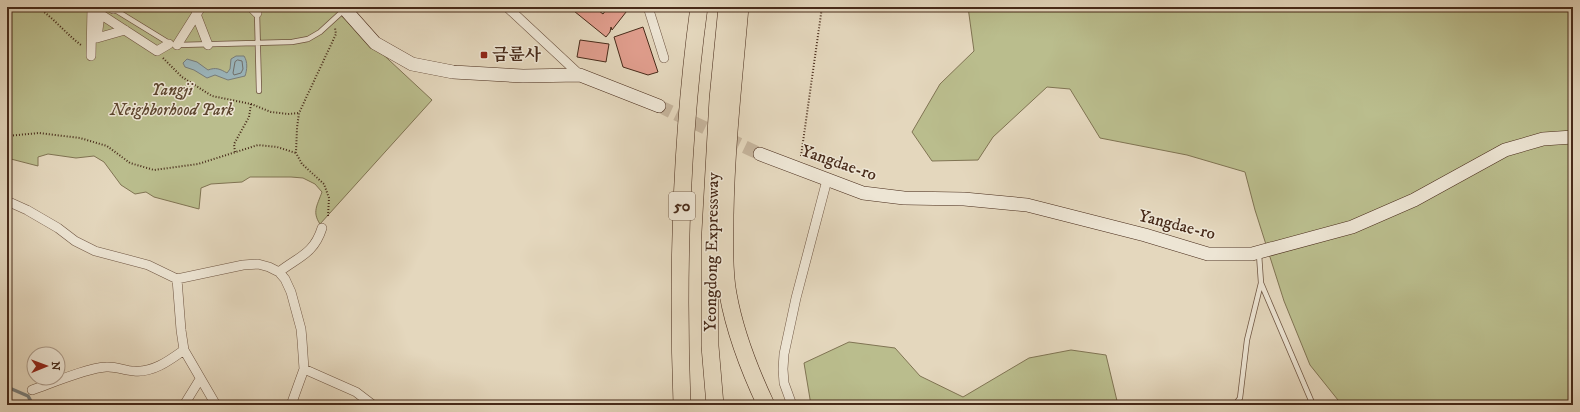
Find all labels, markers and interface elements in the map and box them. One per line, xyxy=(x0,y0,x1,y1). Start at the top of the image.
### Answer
place label: 금륜사 xyxy=(492,44,542,66)
marker: 금륜사 xyxy=(479,50,489,60)
park label: Yangji Neighborhood Park xyxy=(109,79,235,121)
street label: Yangdae-ro xyxy=(798,140,880,186)
street label: Yeongdong Expressway xyxy=(700,171,724,332)
road number: 50 xyxy=(669,192,695,220)
street label: Yangdae-ro xyxy=(1136,205,1218,245)
north arrow xyxy=(26,346,66,386)
text: N xyxy=(48,361,62,370)

